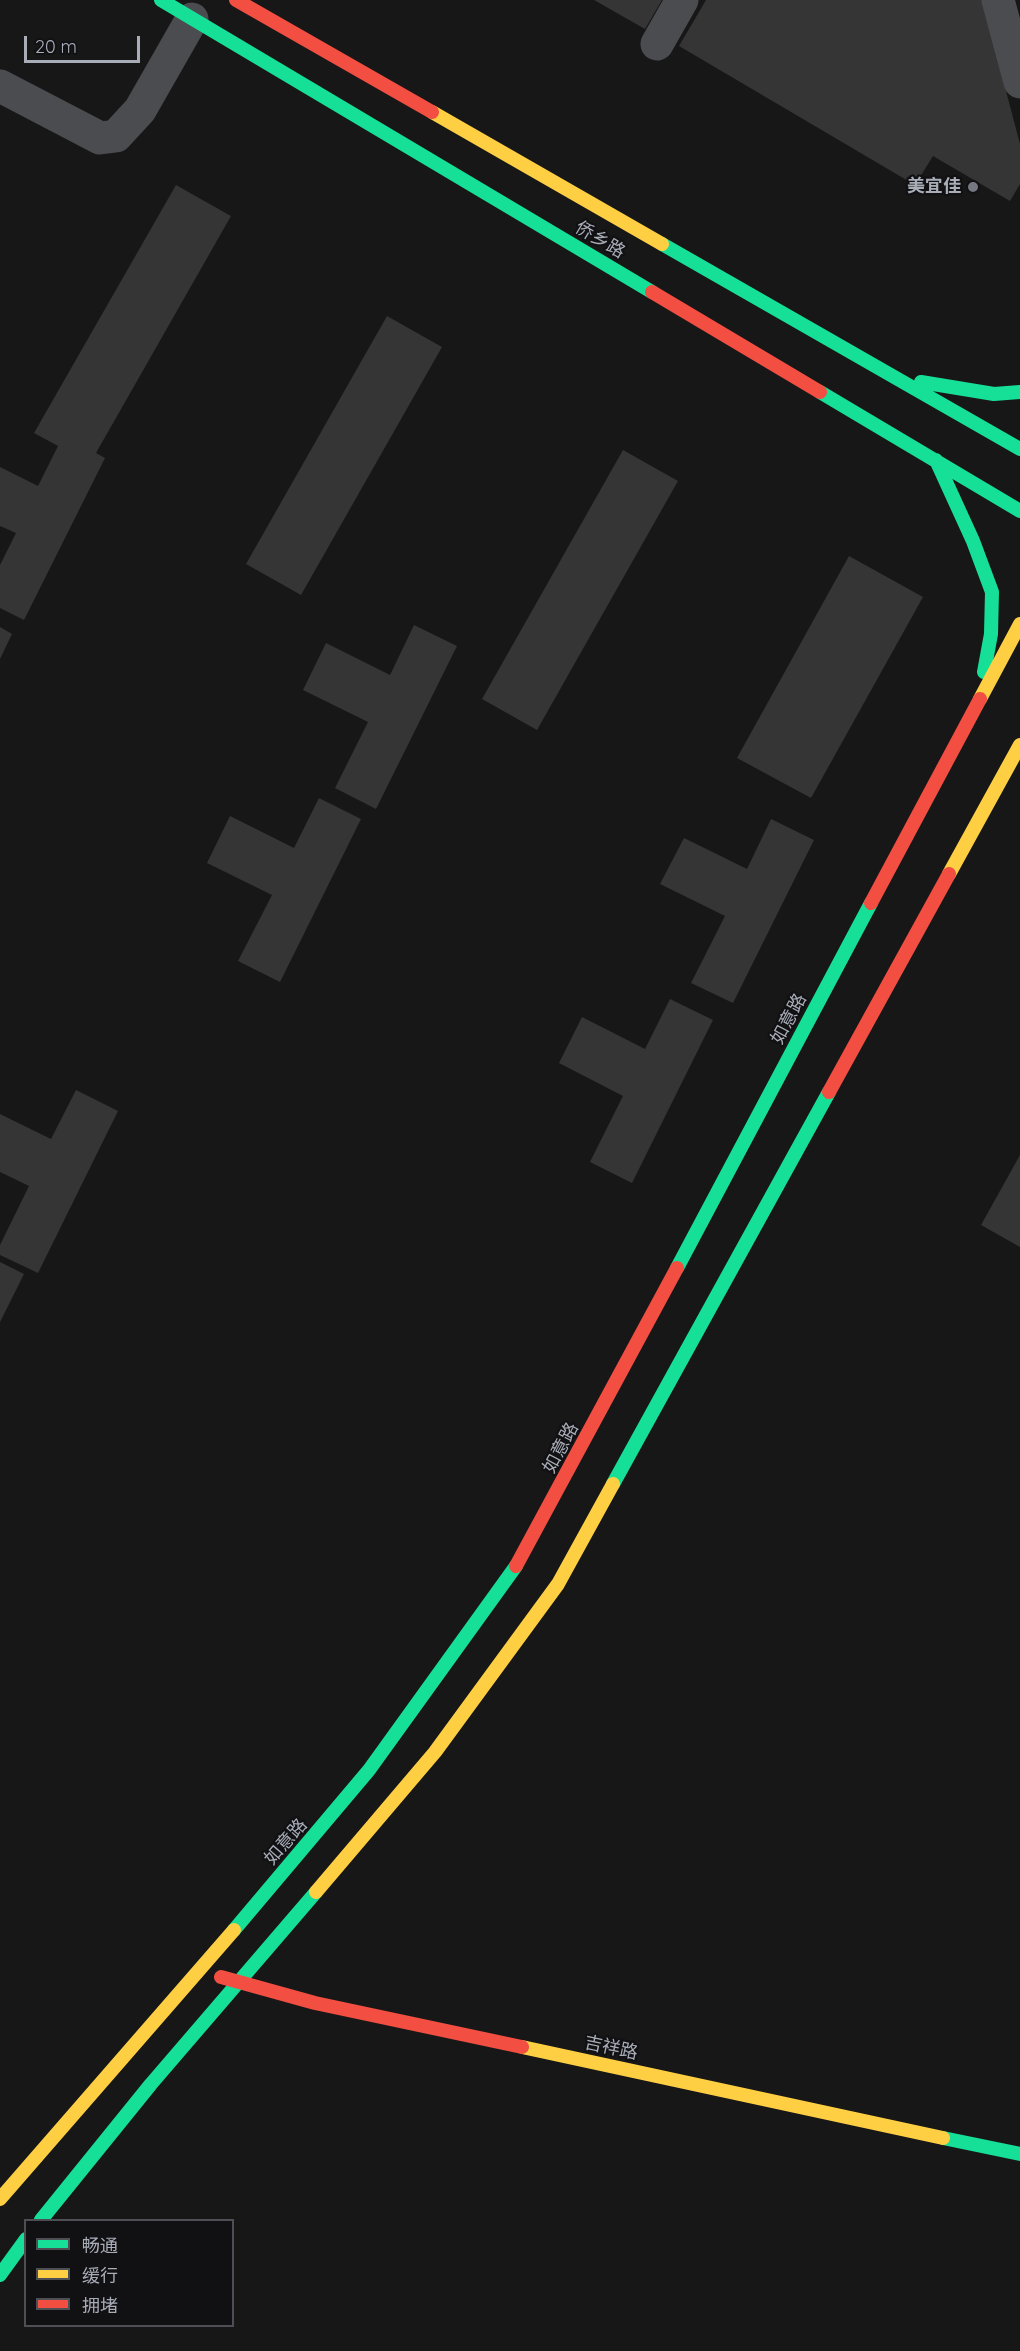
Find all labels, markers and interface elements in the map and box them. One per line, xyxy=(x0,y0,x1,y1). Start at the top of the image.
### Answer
scale bar xyxy=(27,24,142,62)
text: 20 m xyxy=(35,35,77,58)
place label: 美宜佳 xyxy=(907,176,961,198)
marker: 美宜佳 xyxy=(966,180,980,194)
street label: 侨乡路 xyxy=(571,217,629,263)
street label: 如意路 xyxy=(767,990,811,1048)
street label: 如意路 xyxy=(539,1419,583,1477)
street label: 如意路 xyxy=(260,1815,312,1869)
street label: 吉祥路 xyxy=(582,2032,640,2064)
legend xyxy=(24,2219,234,2327)
text: 畅通 xyxy=(82,2234,118,2257)
text: 缓行 xyxy=(82,2264,118,2287)
text: 拥堵 xyxy=(82,2294,118,2317)

